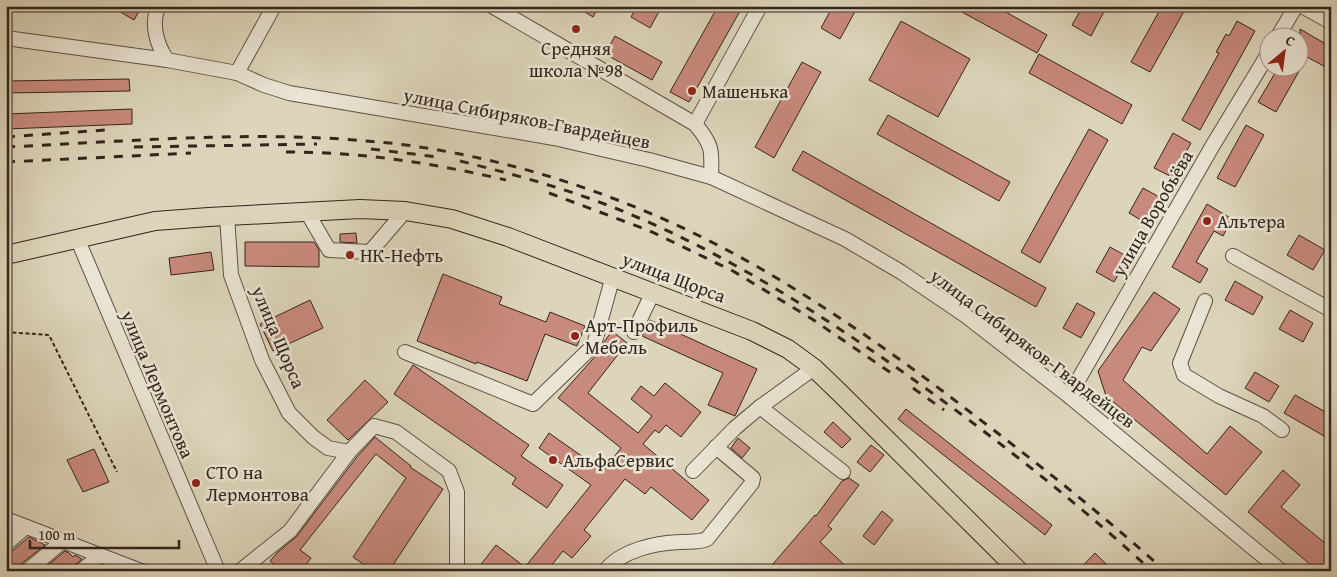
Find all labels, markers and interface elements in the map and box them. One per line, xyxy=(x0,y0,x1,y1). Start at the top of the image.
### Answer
marker: Средняя школа №98 xyxy=(570,23,582,35)
north arrow xyxy=(1260,28,1310,78)
text: С xyxy=(1282,30,1299,51)
place label: Средняя школа №98 xyxy=(529,34,623,84)
place label: Машенька xyxy=(702,77,788,105)
street label: улица Сибиряков-Гвардейцев xyxy=(400,80,653,156)
marker: Машенька xyxy=(686,85,698,97)
street label: улица Воробьёва xyxy=(1104,145,1200,282)
place label: Альтера xyxy=(1217,207,1285,235)
marker: Альтера xyxy=(1201,215,1213,227)
place label: НК-Нефть xyxy=(360,241,443,269)
street label: улица Щорса xyxy=(617,244,730,310)
marker: НК-Нефть xyxy=(344,249,356,261)
street label: улица Сибиряков-Гвардейцев xyxy=(924,261,1142,435)
street label: улица Щорса xyxy=(244,280,313,393)
street label: улица Лермонтова xyxy=(114,305,202,462)
place label: Арт-Профиль Мебель xyxy=(585,311,698,361)
marker: Арт-Профиль Мебель xyxy=(569,330,581,342)
place label: АльфаСервис xyxy=(563,446,674,474)
marker: АльфаСервис xyxy=(547,454,559,466)
place label: СТО на Лермонтова xyxy=(206,458,309,508)
marker: СТО на Лермонтова xyxy=(190,477,202,489)
scale bar xyxy=(30,517,179,549)
text: 100 m xyxy=(38,524,76,545)

